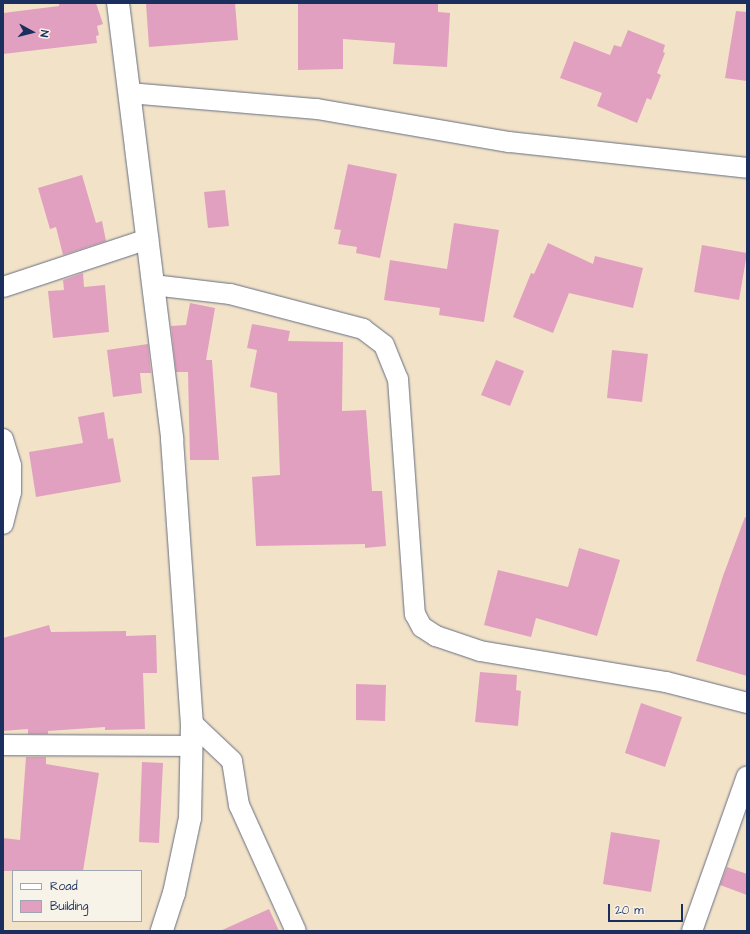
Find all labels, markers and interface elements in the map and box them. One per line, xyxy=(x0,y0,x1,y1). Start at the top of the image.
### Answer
north arrow xyxy=(12,12,52,52)
text: N xyxy=(37,29,52,38)
legend xyxy=(12,870,142,922)
text: Road xyxy=(50,878,78,895)
scale bar xyxy=(610,896,685,922)
text: Building xyxy=(50,898,88,915)
text: 20 m xyxy=(615,902,644,919)

